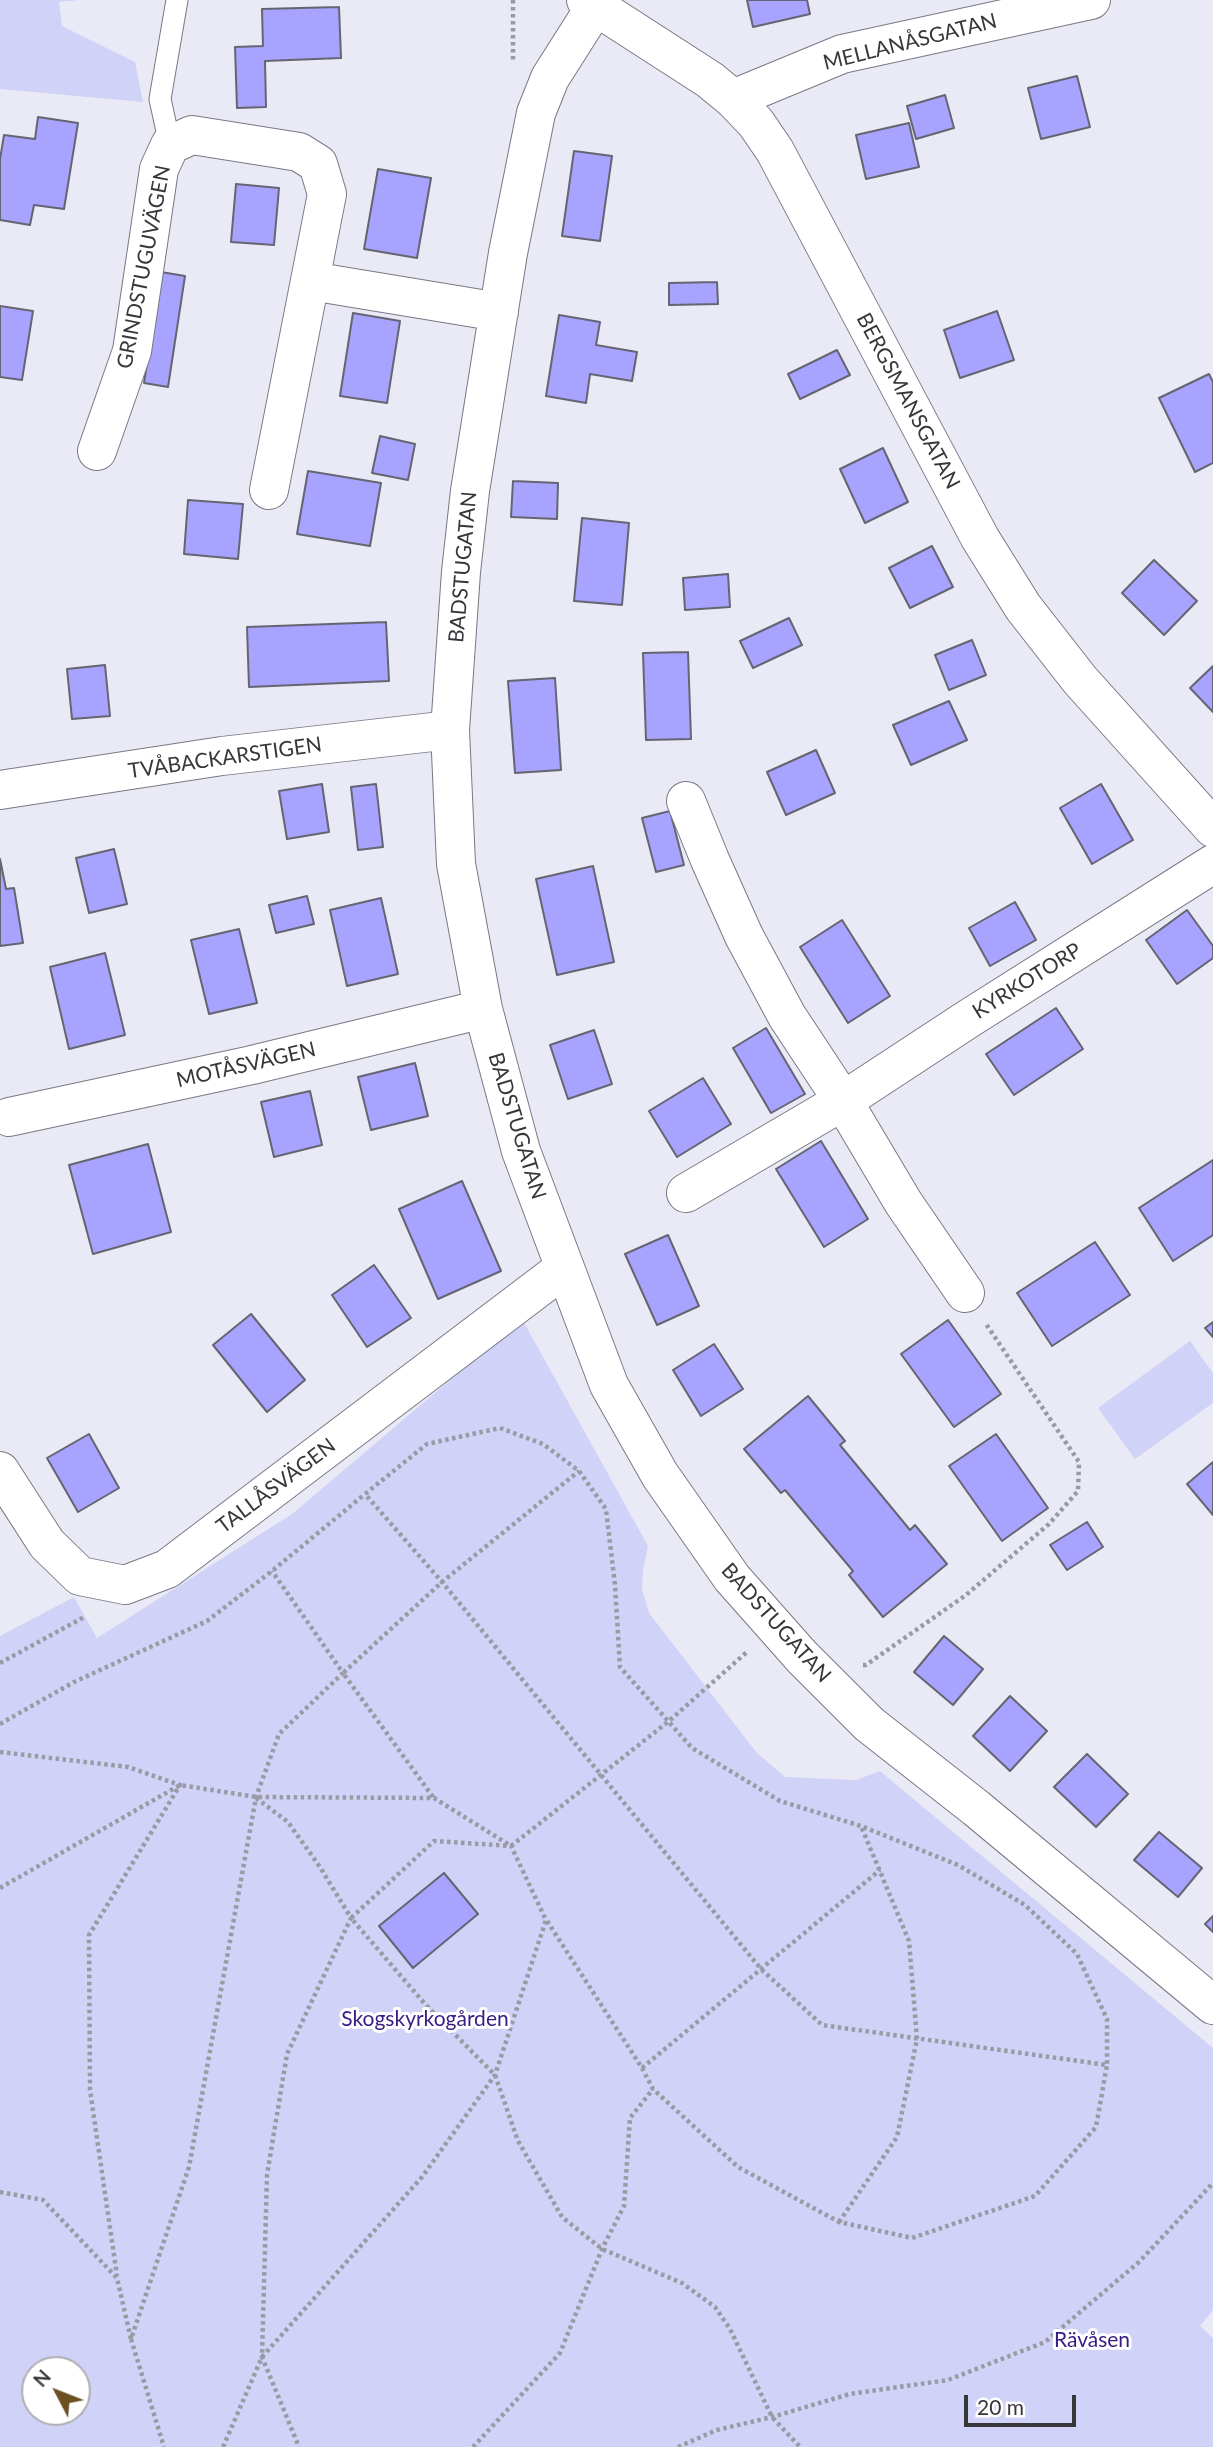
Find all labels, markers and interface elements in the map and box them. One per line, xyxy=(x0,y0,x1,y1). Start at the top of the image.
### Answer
street label: MELLANÅSGATAN xyxy=(821,8,999,76)
street label: GRINDSTUGUVÄGEN xyxy=(112,163,176,371)
street label: BERGSMANSGATAN xyxy=(851,309,965,493)
street label: BADSTUGATAN xyxy=(444,490,482,644)
street label: TVÅBACKARSTIGEN xyxy=(127,732,323,784)
street label: KYRKOTORP xyxy=(968,938,1086,1024)
street label: MOTÅSVÄGEN xyxy=(174,1037,318,1093)
street label: BADSTUGATAN xyxy=(483,1050,551,1202)
street label: TALLÅSVÄGEN xyxy=(212,1433,340,1539)
street label: BADSTUGATAN xyxy=(716,1558,836,1688)
park label: Skogskyrkogården xyxy=(341,2006,509,2032)
park label: Rävåsen xyxy=(1054,2327,1130,2353)
north arrow xyxy=(21,2356,91,2426)
text: N xyxy=(28,2365,55,2391)
scale bar xyxy=(968,2380,1080,2424)
text: 20 m xyxy=(977,2394,1024,2419)

